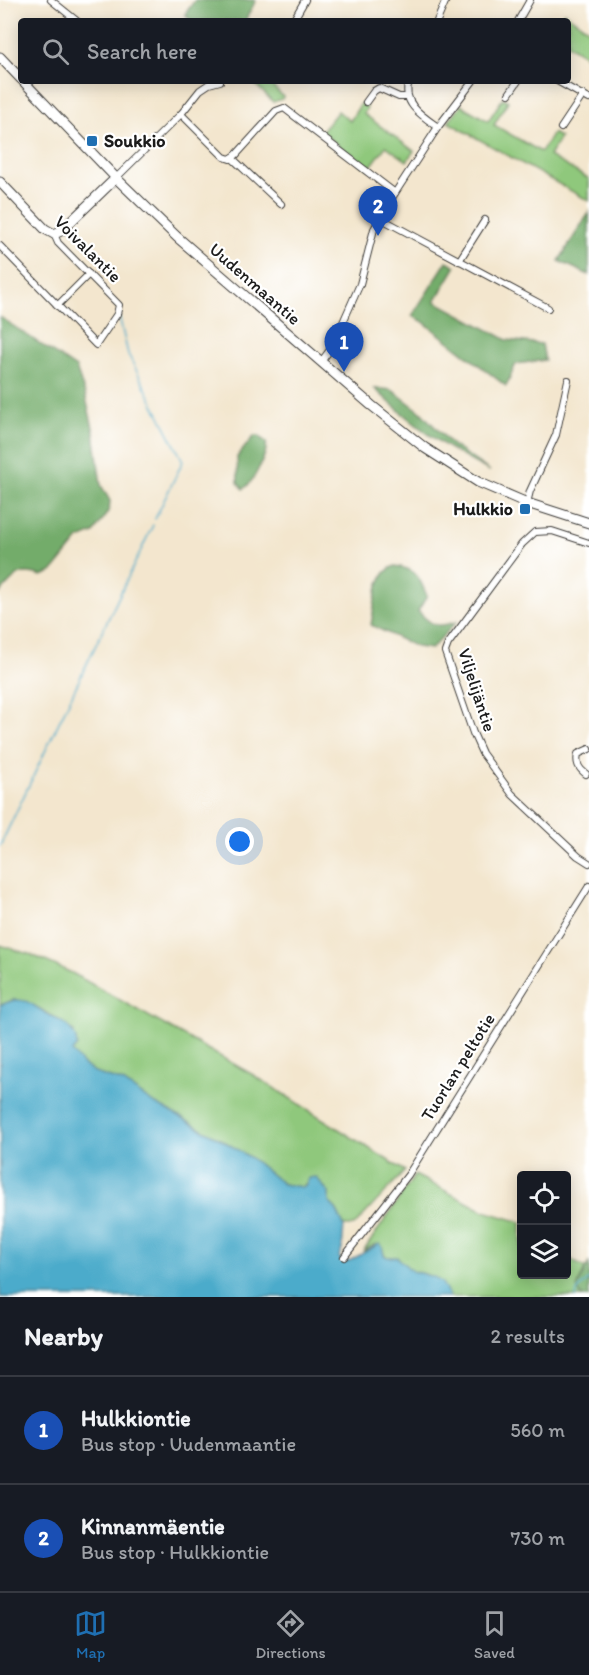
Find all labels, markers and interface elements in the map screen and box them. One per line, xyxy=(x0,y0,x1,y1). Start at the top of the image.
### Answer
search box xyxy=(18,18,571,84)
icon: search xyxy=(39,35,72,68)
text: Search here xyxy=(87,38,197,65)
place label: Soukkio xyxy=(104,130,165,152)
marker: Soukkio xyxy=(85,134,99,148)
pin: 2 xyxy=(358,186,398,236)
street label: Voivalantie xyxy=(50,211,126,287)
street label: Uudenmaantie xyxy=(205,238,305,330)
pin: 1 xyxy=(324,322,364,372)
place label: Hulkkio xyxy=(453,498,513,520)
marker: Hulkkio xyxy=(518,502,532,516)
street label: Viljelijäntie xyxy=(453,646,501,734)
your location xyxy=(225,827,254,856)
street label: Tuorlan peltotie xyxy=(416,1009,500,1125)
map controls xyxy=(517,1171,571,1279)
button: locate xyxy=(517,1171,571,1225)
button: layers xyxy=(517,1225,571,1279)
text: Nearby xyxy=(24,1320,103,1352)
text: 2 results xyxy=(491,1324,565,1348)
text: Hulkkiontie xyxy=(81,1405,191,1432)
text: 1 xyxy=(39,1418,48,1442)
text: 560 m xyxy=(510,1418,565,1442)
text: Bus stop · Uudenmaantie xyxy=(81,1432,296,1456)
text: Kinnanmäentie xyxy=(81,1513,225,1540)
text: 2 xyxy=(38,1526,49,1550)
text: 730 m xyxy=(511,1526,565,1550)
text: Bus stop · Hulkkiontie xyxy=(81,1540,269,1564)
tab: Map xyxy=(74,1607,107,1662)
tab: Directions xyxy=(255,1607,326,1662)
tab: Saved xyxy=(474,1607,515,1662)

